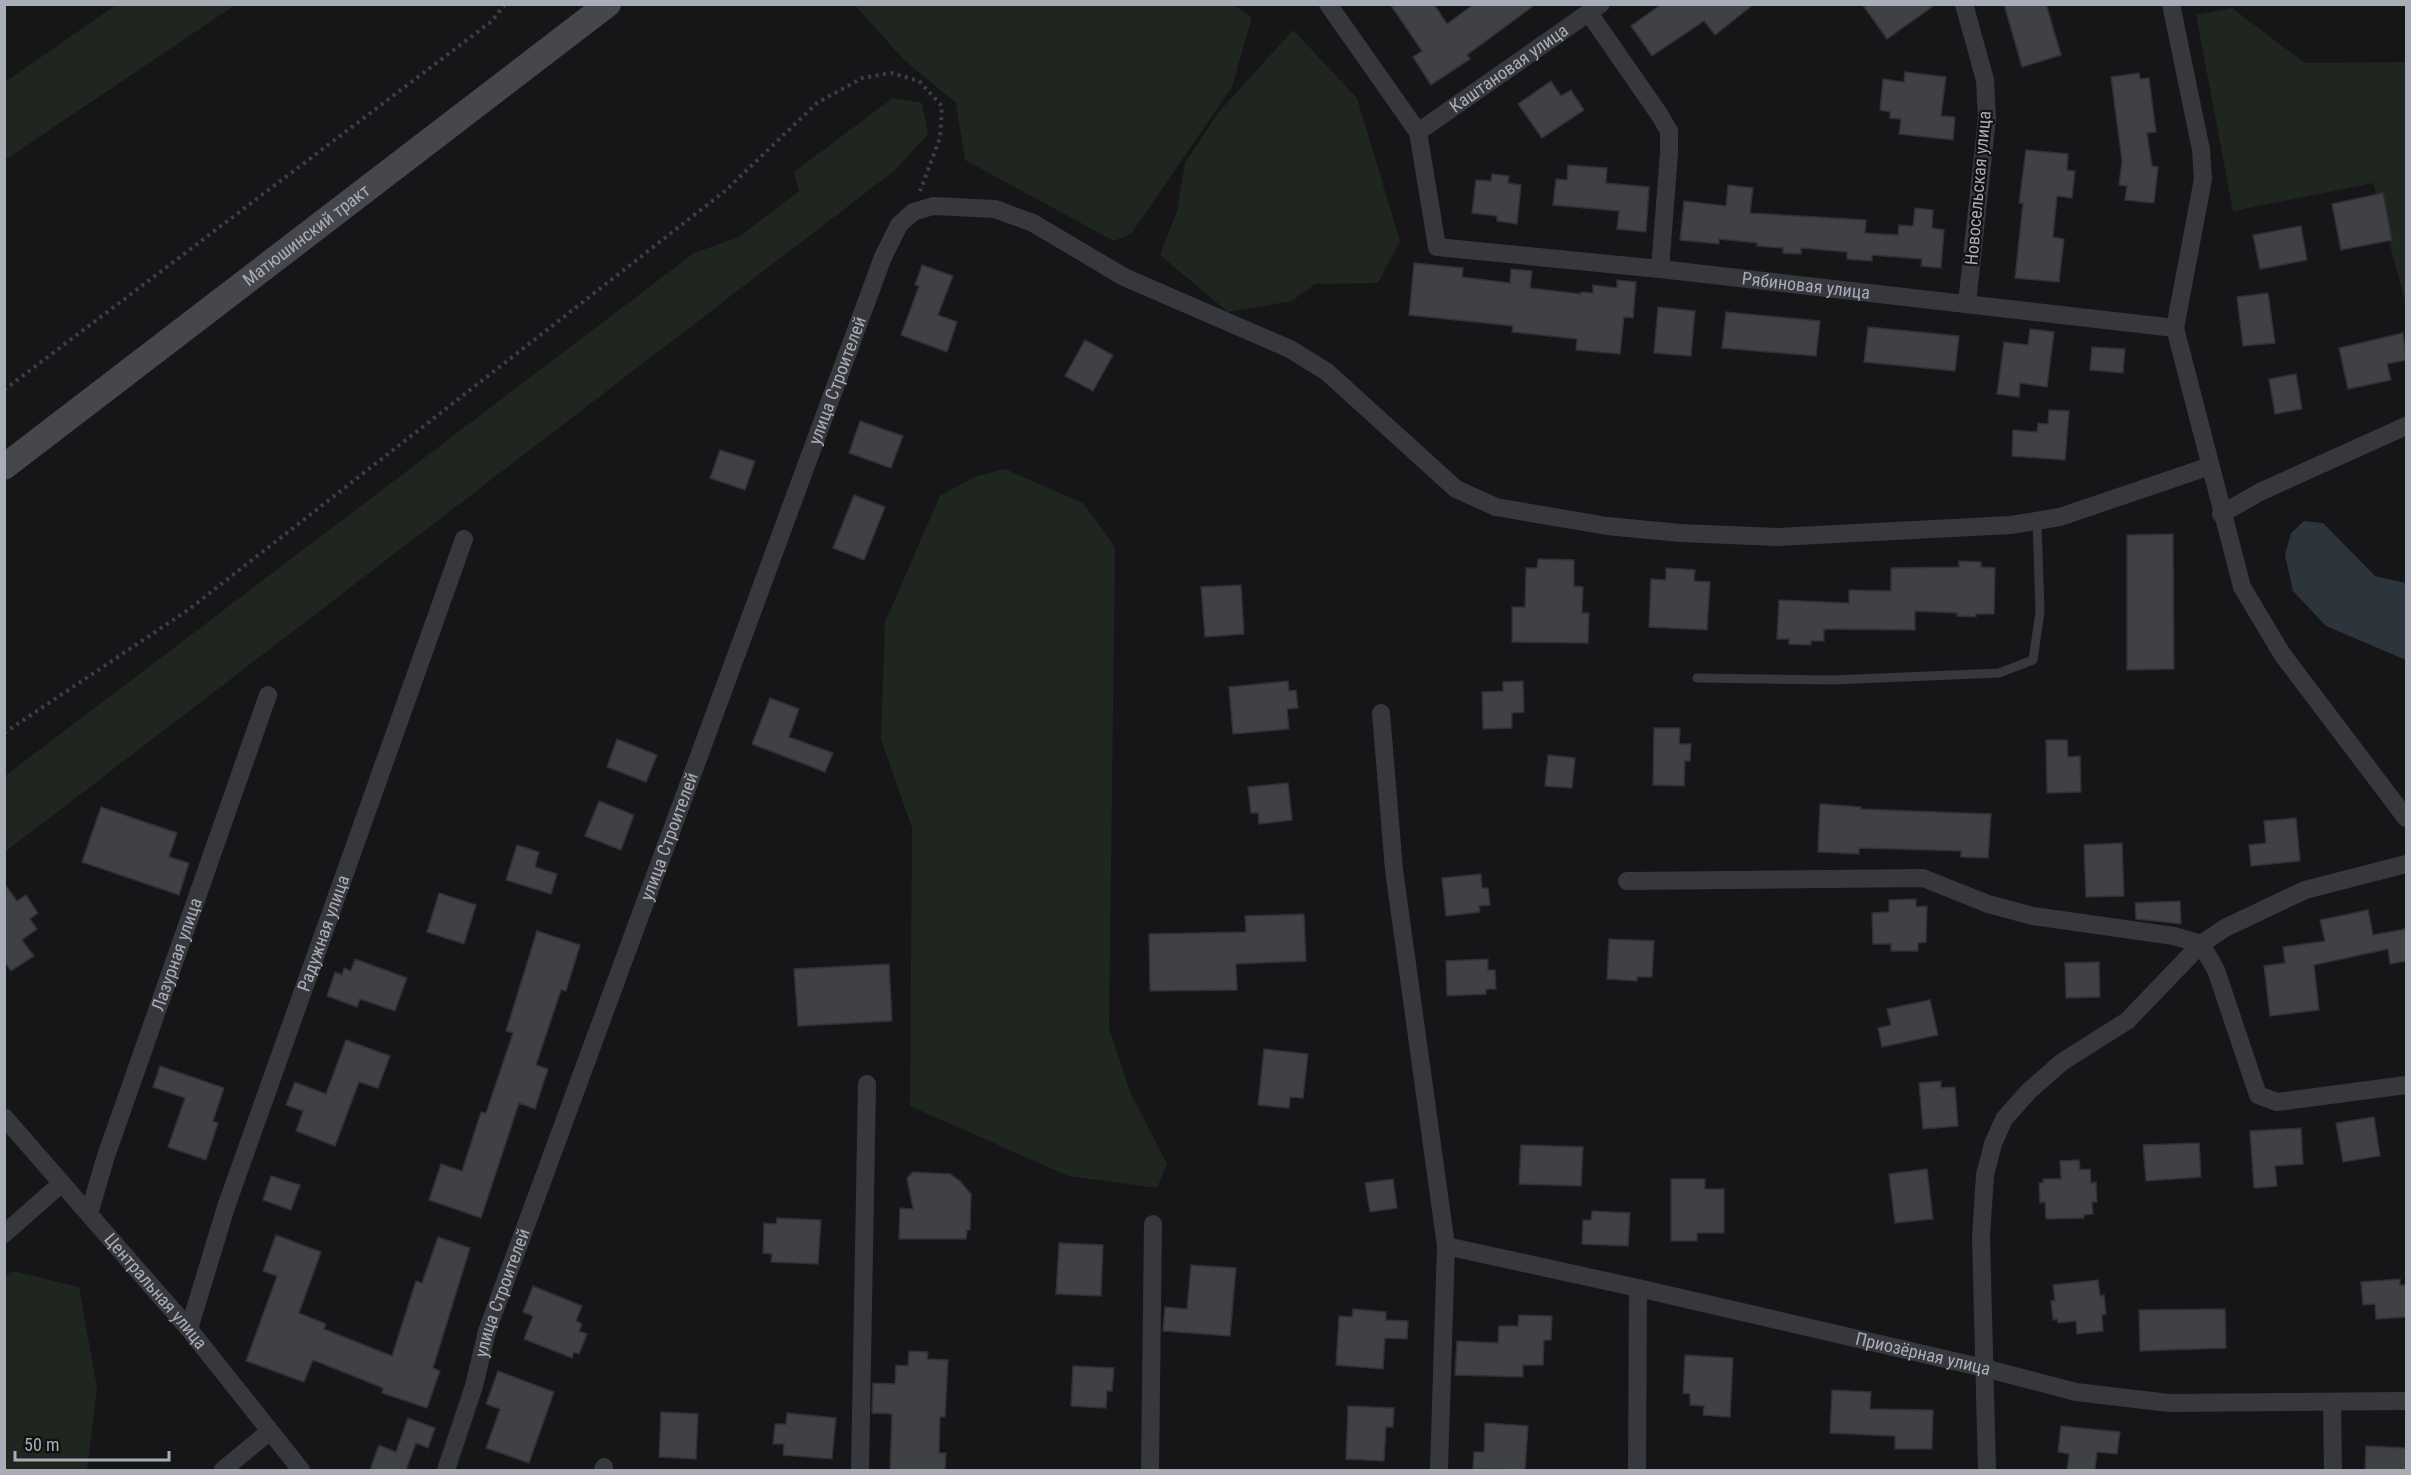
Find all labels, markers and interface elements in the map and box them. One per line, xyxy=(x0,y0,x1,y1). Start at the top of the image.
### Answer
street label: Каштановая улица xyxy=(1445,19,1572,117)
street label: Новосельская улица xyxy=(1960,110,1995,266)
street label: Матюшинский тракт xyxy=(238,179,374,290)
street label: Рябиновая улица xyxy=(1741,267,1871,303)
street label: улица Строителей xyxy=(804,314,870,447)
street label: улица Строителей xyxy=(636,770,702,903)
street label: Радужная улица xyxy=(293,872,353,994)
street label: Лазурная улица xyxy=(147,895,206,1014)
street label: улица Строителей xyxy=(470,1226,534,1359)
street label: Центральная улица xyxy=(100,1229,212,1353)
street label: Приозёрная улица xyxy=(1854,1328,1993,1379)
scale bar xyxy=(15,1424,170,1462)
text: 50 m xyxy=(24,1434,59,1455)

